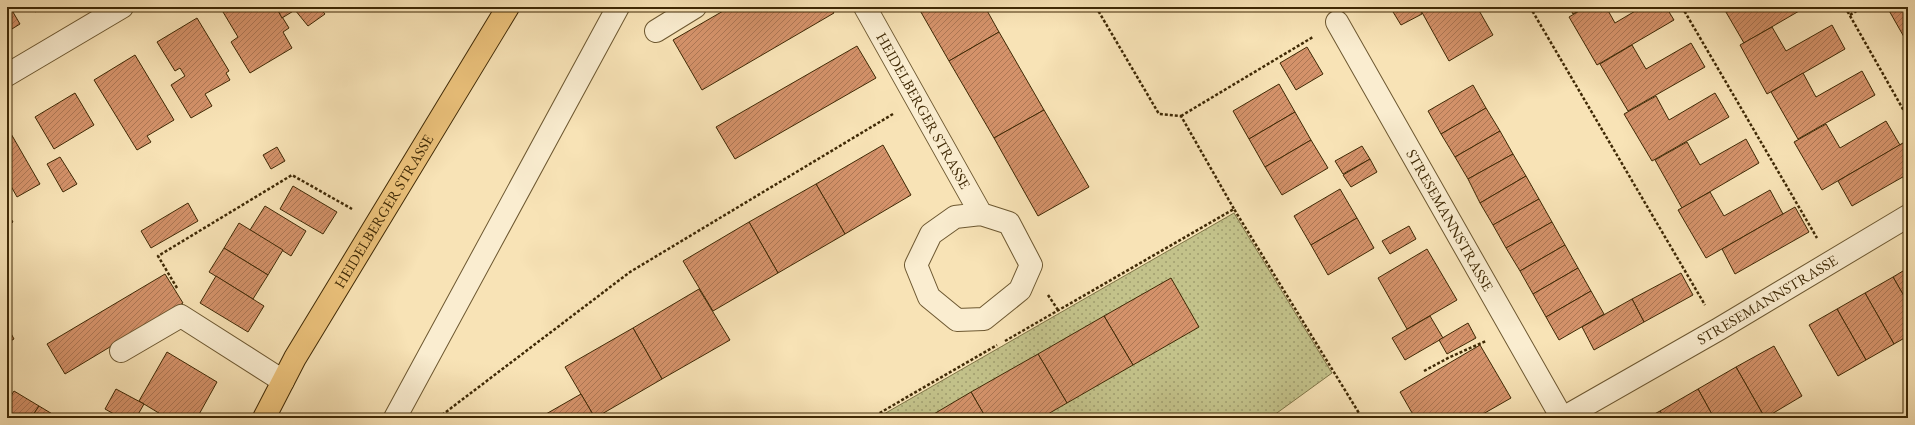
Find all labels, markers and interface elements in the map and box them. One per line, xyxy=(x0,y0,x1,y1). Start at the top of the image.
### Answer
street label: HEIDELBERGER STRASSE xyxy=(872,29,975,193)
street label: HEIDELBERGER STRASSE xyxy=(330,130,438,292)
street label: STRESEMANNSTRASSE xyxy=(1402,146,1498,295)
street label: STRESEMANNSTRASSE xyxy=(1693,250,1841,349)

